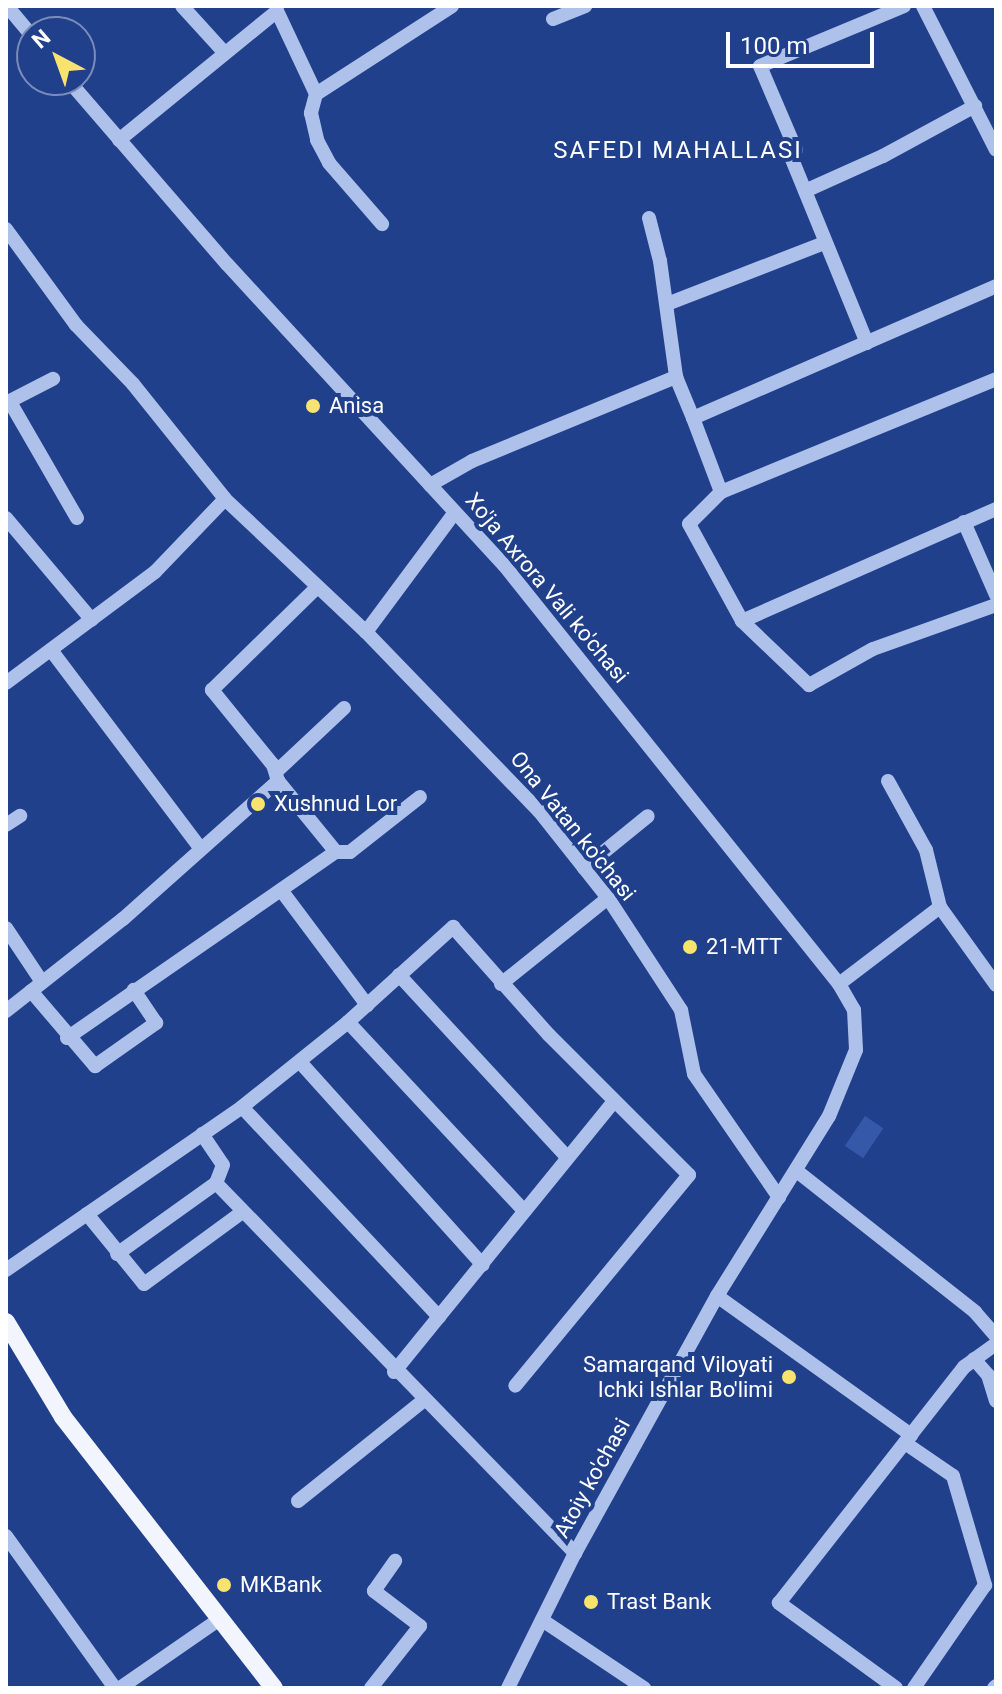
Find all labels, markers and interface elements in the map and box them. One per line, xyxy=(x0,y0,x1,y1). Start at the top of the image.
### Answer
north arrow xyxy=(16,16,96,96)
scale bar xyxy=(730,16,878,66)
text: N xyxy=(27,24,55,54)
text: 100 m xyxy=(740,32,807,60)
district label: SAFEDI MAHALLASI xyxy=(553,137,803,165)
place label: Anisa xyxy=(329,393,384,419)
marker: Anisa xyxy=(304,397,322,415)
street label: Xo'ja Axrora Vali ko'chasi xyxy=(460,488,634,688)
street label: Ona Vatan ko'chasi xyxy=(505,746,641,906)
place label: Xushnud Lor xyxy=(274,791,397,817)
marker: Xushnud Lor xyxy=(249,795,267,813)
place label: 21-MTT xyxy=(706,934,782,960)
marker: 21-MTT xyxy=(681,938,699,956)
place label: Samarqand Viloyati Ichki Ishlar Bo'limi xyxy=(583,1351,773,1402)
marker: Samarqand Viloyati Ichki Ishlar Bo'limi xyxy=(780,1368,798,1386)
street label: Atoiy ko'chasi xyxy=(548,1414,636,1542)
place label: MKBank xyxy=(240,1572,322,1598)
marker: MKBank xyxy=(215,1576,233,1594)
place label: Trast Bank xyxy=(607,1589,711,1615)
marker: Trast Bank xyxy=(582,1593,600,1611)

